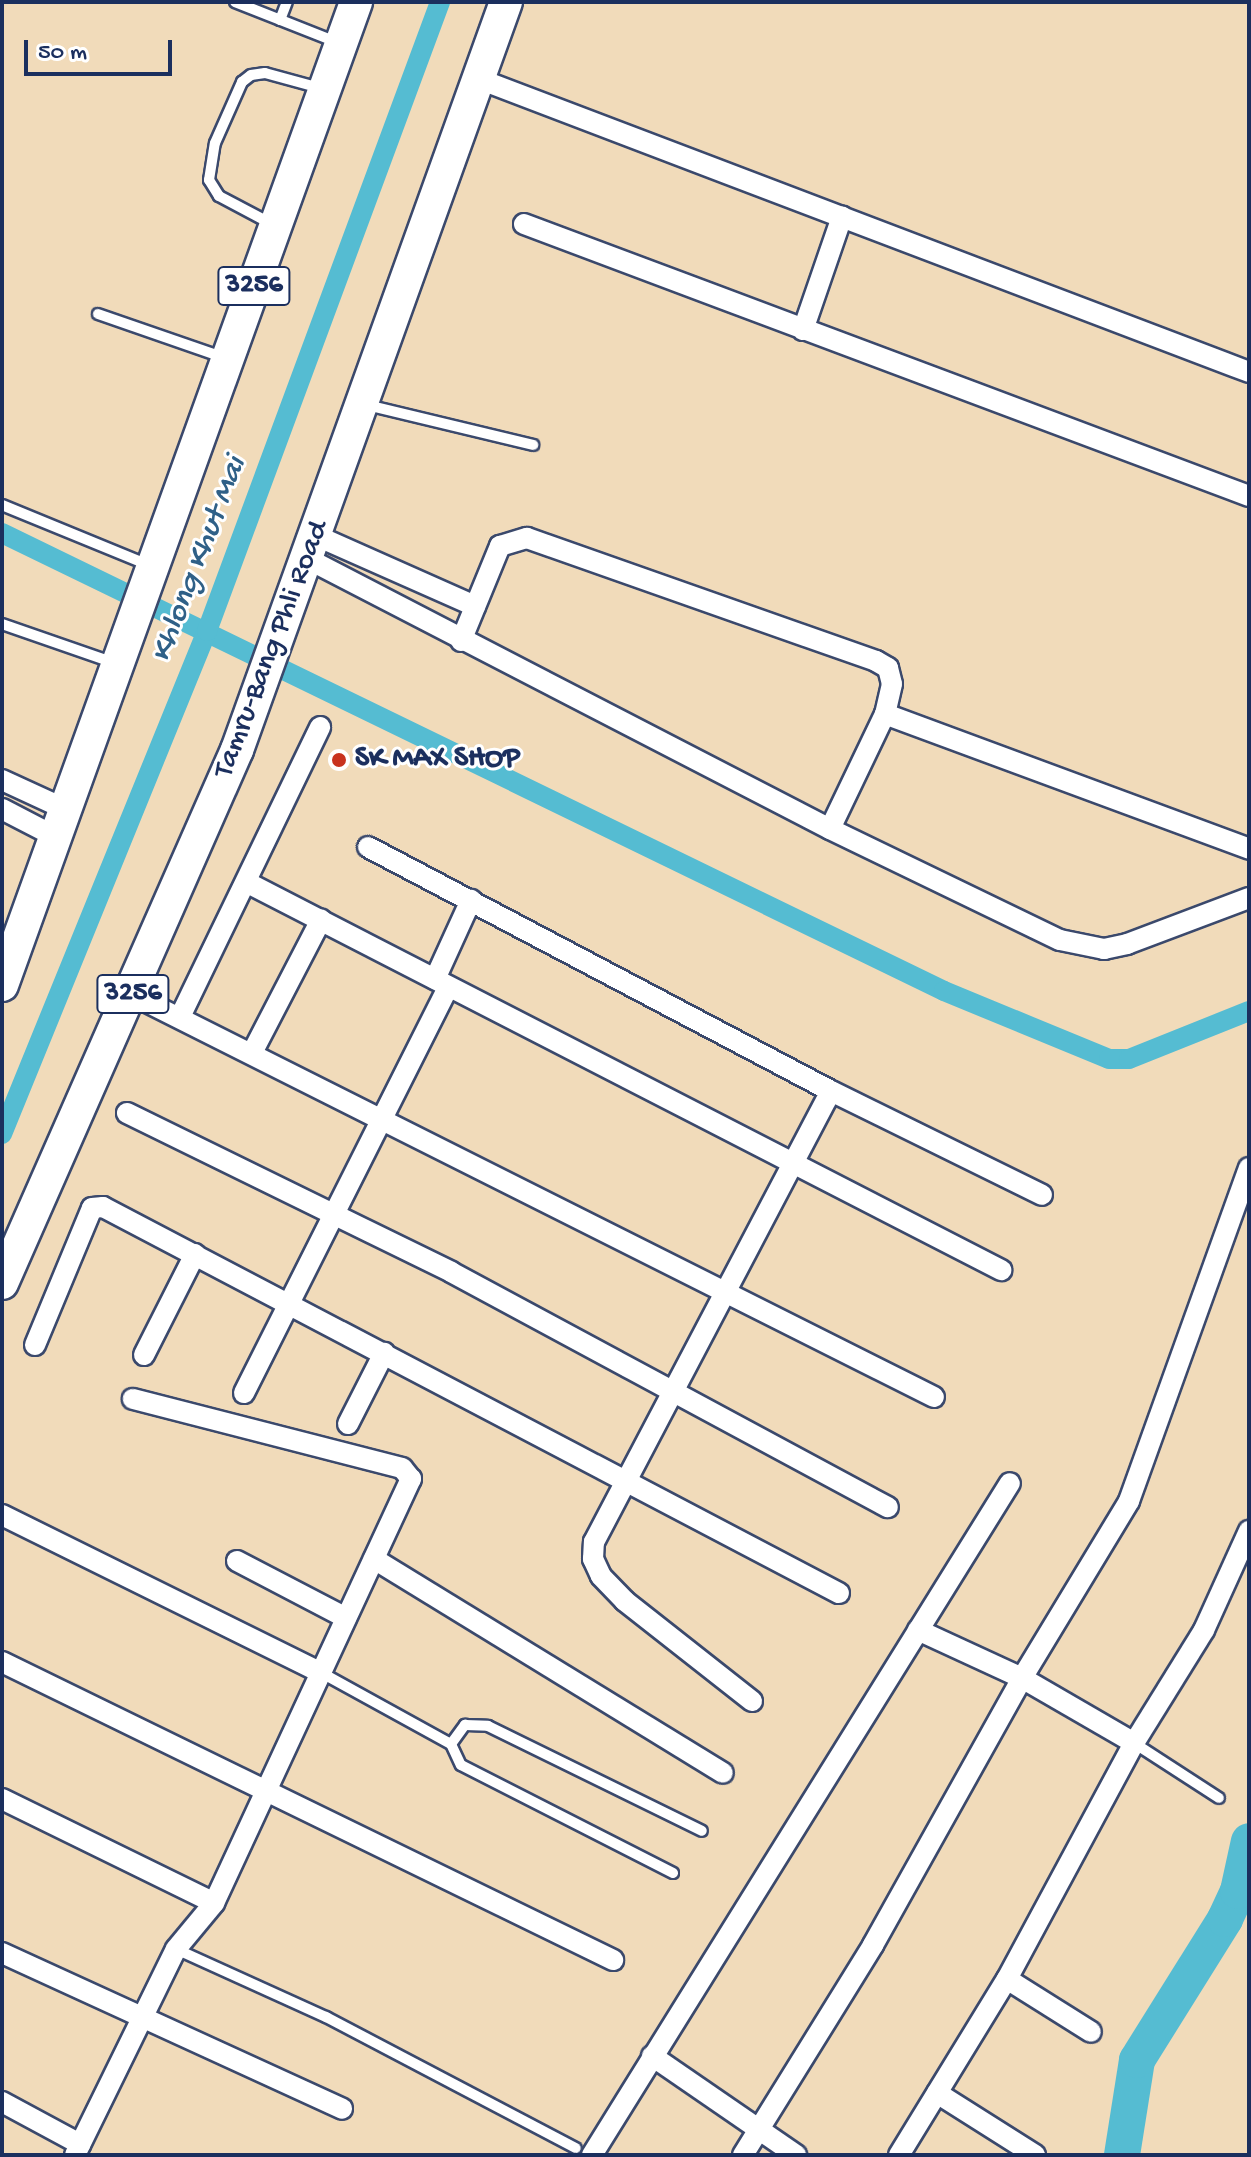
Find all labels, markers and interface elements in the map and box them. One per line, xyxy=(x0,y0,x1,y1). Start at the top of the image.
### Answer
scale bar xyxy=(28,24,176,74)
text: 50 m xyxy=(38,39,87,68)
road number: 3256 xyxy=(216,262,292,310)
water label: Khlong Khut Mai xyxy=(143,452,257,668)
street label: Tamru-Bang Phli Road xyxy=(207,516,339,784)
place label: SK MAX SHOP xyxy=(355,742,520,778)
marker: SK MAX SHOP xyxy=(330,751,348,769)
road number: 3256 xyxy=(95,970,171,1018)

